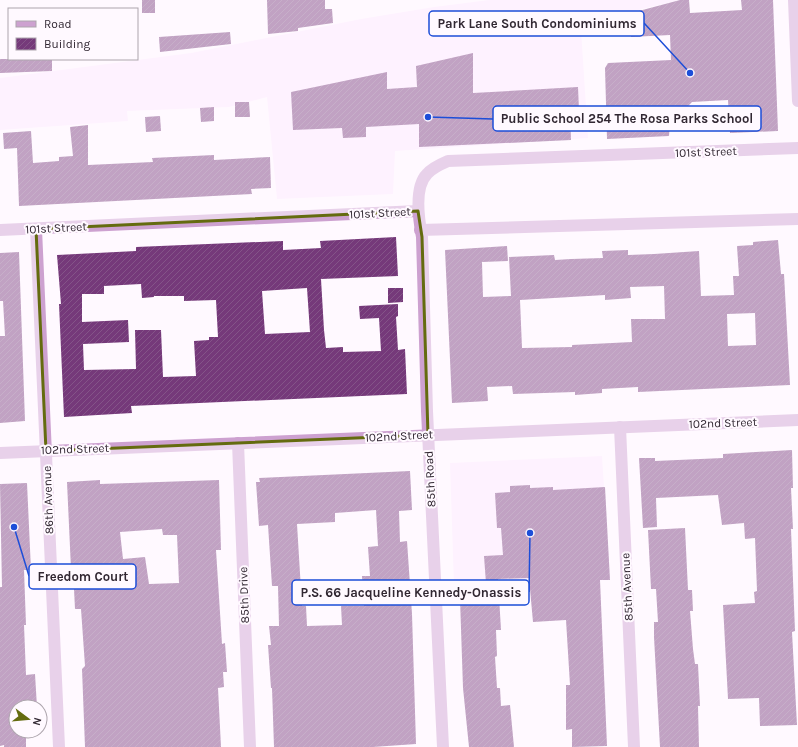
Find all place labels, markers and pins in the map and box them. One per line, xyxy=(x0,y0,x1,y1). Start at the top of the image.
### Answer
callout: Park Lane South Condominiums xyxy=(429,11,644,36)
callout: Public School 254 The Rosa Parks School xyxy=(493,106,761,131)
callout: Freedom Court xyxy=(29,564,136,589)
callout: P.S. 66 Jacqueline Kennedy-Onassis xyxy=(292,580,529,605)

